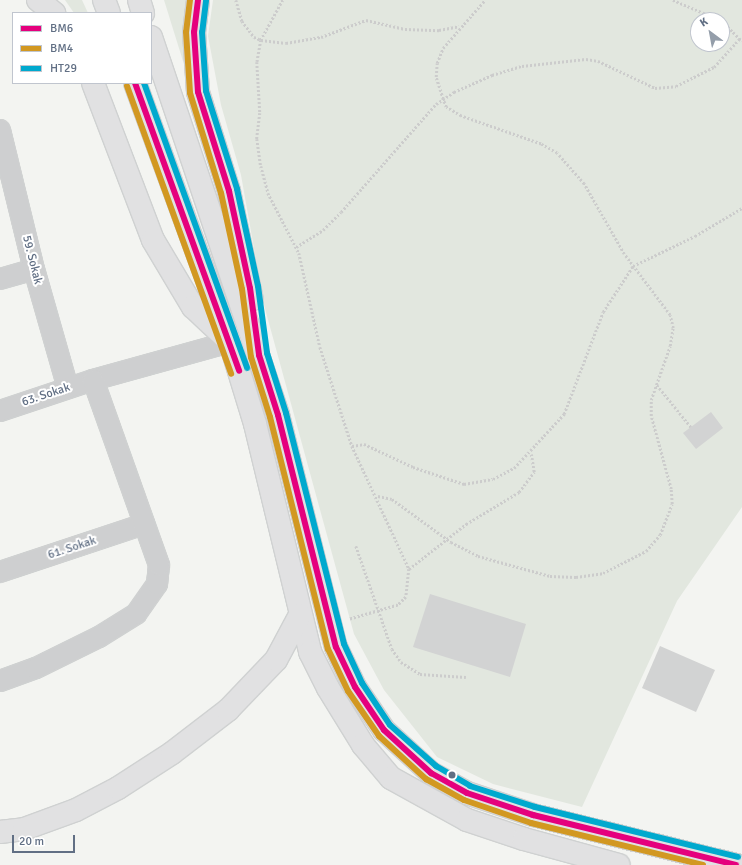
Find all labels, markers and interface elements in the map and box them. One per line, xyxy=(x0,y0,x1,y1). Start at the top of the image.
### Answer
legend xyxy=(12,12,152,84)
north arrow xyxy=(690,12,730,52)
text: K xyxy=(698,15,710,30)
text: BM6 xyxy=(50,21,73,36)
text: BM4 xyxy=(50,41,73,56)
text: HT29 xyxy=(50,61,77,76)
street label: 59. Sokak xyxy=(19,234,45,286)
street label: 63. Sokak xyxy=(20,380,72,410)
street label: 61. Sokak xyxy=(46,533,98,563)
unlabelled marker xyxy=(447,770,457,780)
scale bar xyxy=(14,827,77,853)
text: 20 m xyxy=(19,834,44,849)

